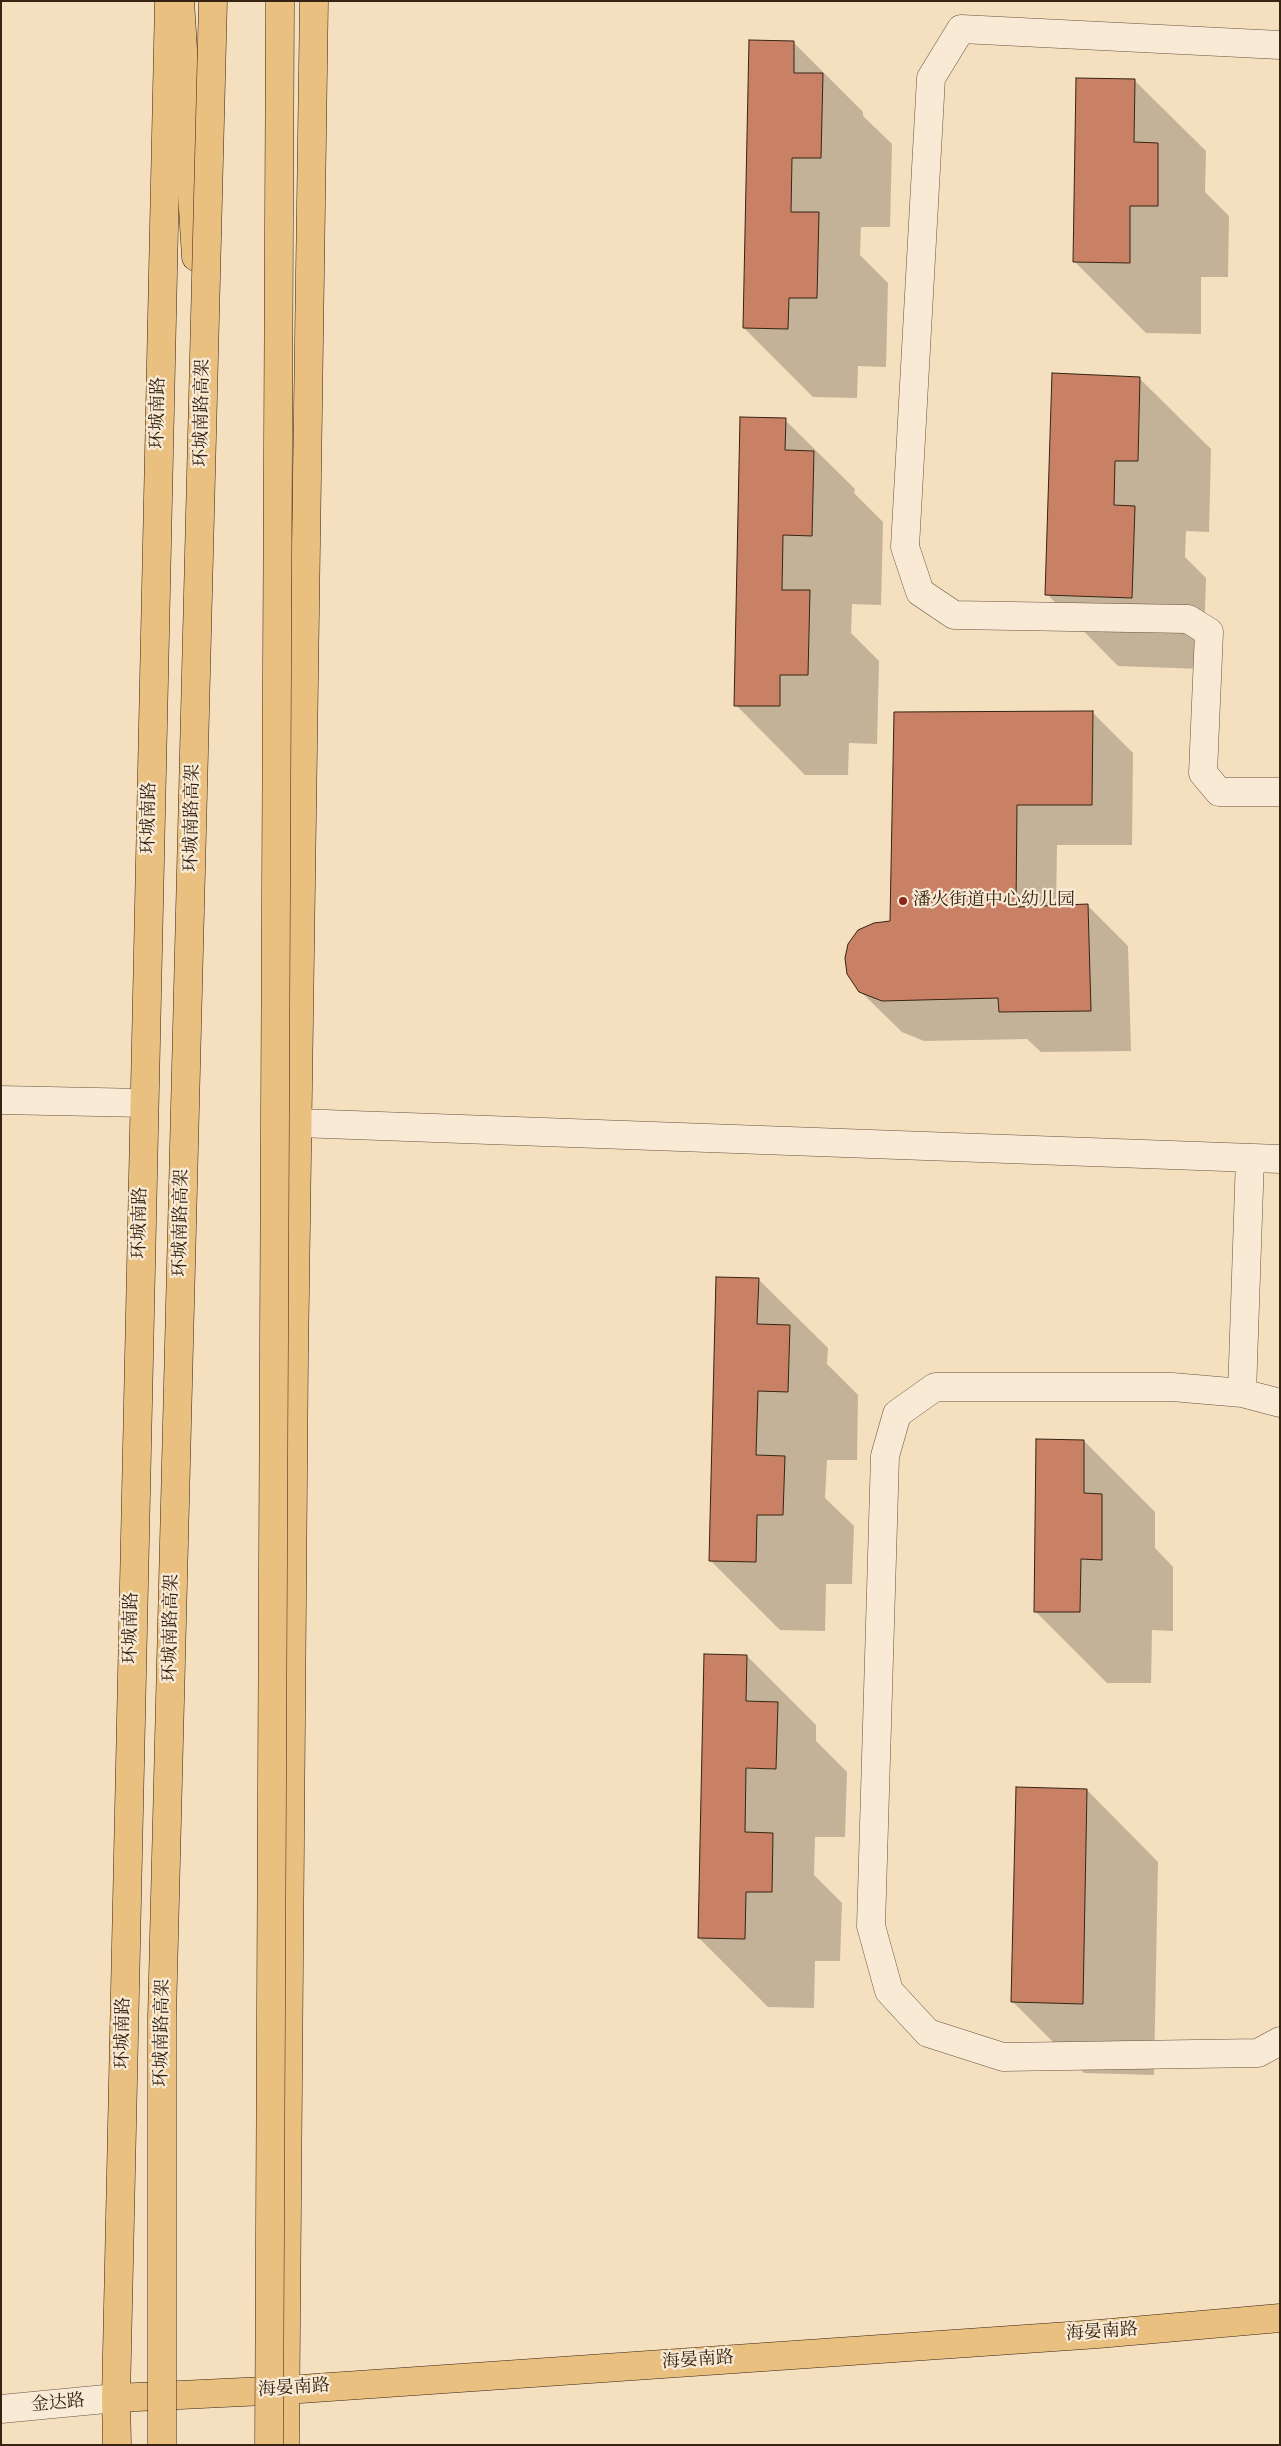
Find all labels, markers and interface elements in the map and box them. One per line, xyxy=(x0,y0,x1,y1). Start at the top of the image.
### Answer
street label: 环城南路高架 xyxy=(191,359,215,467)
street label: 环城南路 xyxy=(148,377,170,449)
street label: 环城南路高架 xyxy=(181,764,205,872)
street label: 环城南路 xyxy=(139,782,161,854)
place label: 潘火街道中心幼儿园 xyxy=(913,890,1075,912)
marker: 潘火街道中心幼儿园 xyxy=(897,895,909,907)
street label: 环城南路高架 xyxy=(170,1169,194,1277)
street label: 环城南路 xyxy=(130,1187,152,1259)
street label: 环城南路高架 xyxy=(160,1574,184,1682)
street label: 环城南路 xyxy=(121,1592,143,1664)
street label: 环城南路高架 xyxy=(151,1979,175,2087)
street label: 环城南路 xyxy=(113,1997,135,2069)
street label: 海晏南路 xyxy=(1065,2320,1139,2346)
street label: 海晏南路 xyxy=(661,2348,735,2374)
street label: 海晏南路 xyxy=(257,2376,331,2402)
street label: 金达路 xyxy=(30,2391,86,2417)

